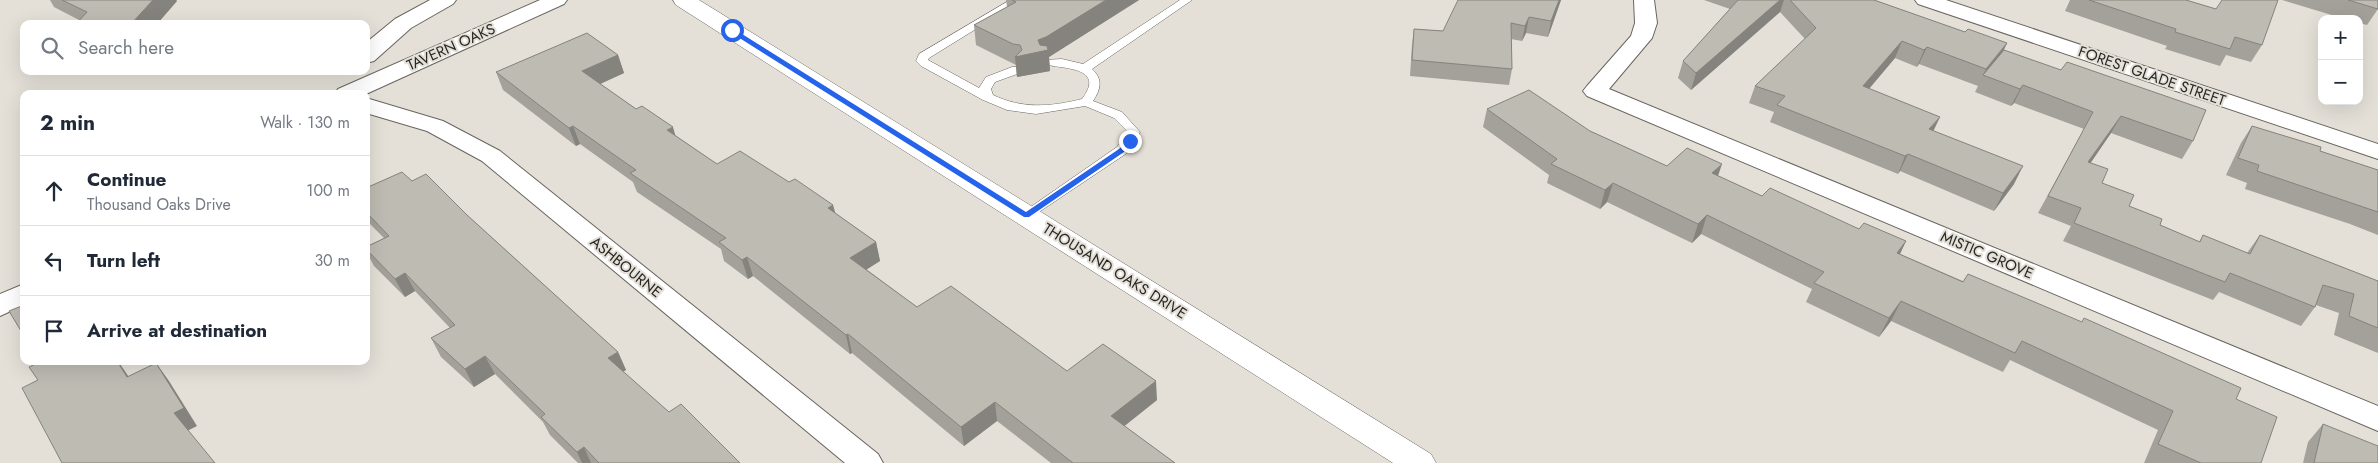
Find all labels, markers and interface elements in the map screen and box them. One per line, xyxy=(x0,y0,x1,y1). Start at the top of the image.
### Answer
map controls xyxy=(2318,15,2363,105)
button: + xyxy=(2318,15,2363,60)
street label: TAVERN OAKS xyxy=(403,18,499,76)
route start xyxy=(721,19,744,42)
search box xyxy=(20,20,370,75)
icon: search xyxy=(38,34,66,62)
text: Search here xyxy=(78,34,174,61)
street label: FOREST GLADE STREET xyxy=(2075,40,2229,112)
button: − xyxy=(2318,60,2363,105)
text: 2 min xyxy=(40,108,95,138)
text: Walk · 130 m xyxy=(260,111,350,134)
route end xyxy=(1119,130,1142,153)
text: Continue xyxy=(87,166,166,193)
icon: ahead xyxy=(40,177,68,205)
text: 100 m xyxy=(306,179,350,202)
text: Thousand Oaks Drive xyxy=(87,193,231,216)
street label: THOUSAND OAKS DRIVE xyxy=(1039,218,1191,324)
street label: MISTIC GROVE xyxy=(1937,226,2037,284)
street label: ASHBOURNE xyxy=(585,231,667,303)
icon: left xyxy=(40,247,68,275)
text: Turn left xyxy=(87,247,160,274)
text: 30 m xyxy=(314,249,350,272)
icon: arrive xyxy=(40,317,68,345)
text: Arrive at destination xyxy=(87,317,267,344)

